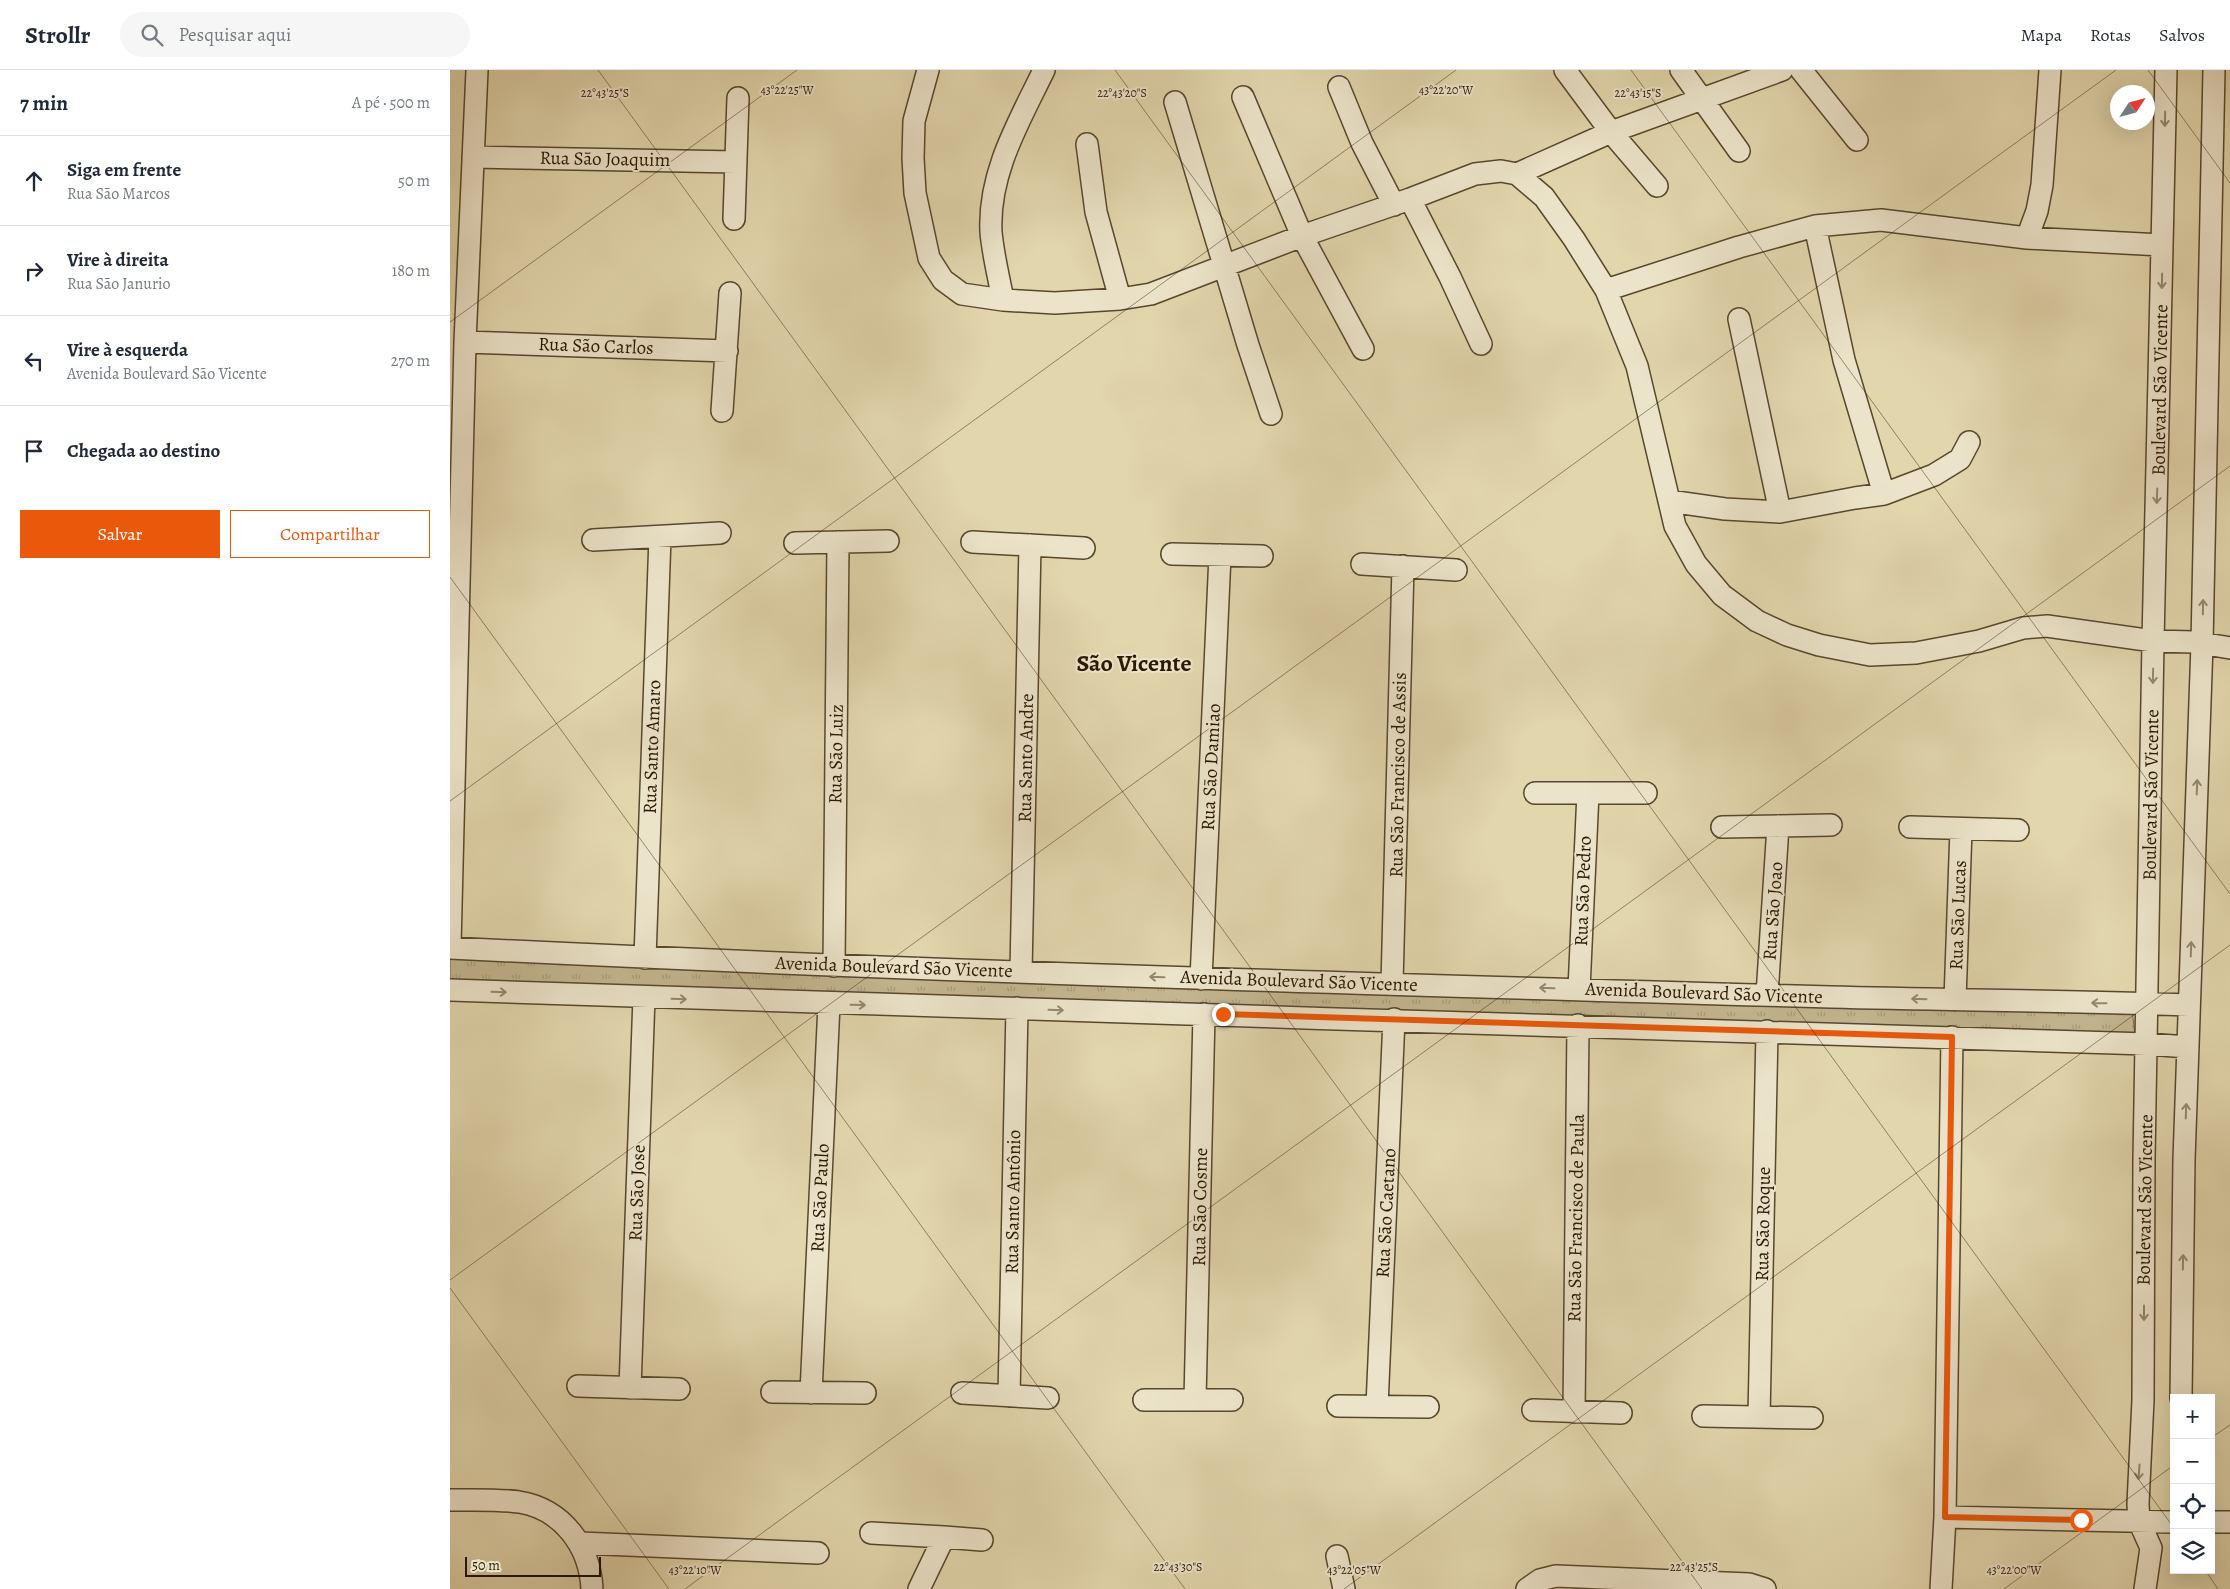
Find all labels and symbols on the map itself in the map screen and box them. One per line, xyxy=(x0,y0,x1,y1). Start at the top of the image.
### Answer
text: 43°22'25"W xyxy=(760,82,814,98)
text: 43°22'20"W xyxy=(1419,82,1474,98)
text: 22°43'25"S xyxy=(581,85,629,101)
text: 22°43'20"S xyxy=(1097,85,1147,101)
text: 22°43'15"S xyxy=(1615,85,1661,101)
north arrow xyxy=(2110,85,2155,130)
one-way arrow xyxy=(2160,110,2170,126)
street label: Rua Sāo Joaquim xyxy=(539,145,671,173)
one-way arrow xyxy=(2157,272,2167,289)
street label: Boulevard São Vicente xyxy=(2146,304,2174,476)
street label: Rua São Carlos xyxy=(538,331,654,361)
one-way arrow xyxy=(2153,488,2162,504)
one-way arrow xyxy=(2198,599,2208,615)
district label: São Vicente xyxy=(1076,647,1192,679)
one-way arrow xyxy=(2148,668,2158,684)
street label: Rua Sāo Francisco de Assis xyxy=(1383,672,1413,878)
street label: Rua Santo Amaro xyxy=(637,679,667,815)
street label: Rua Santo Andre xyxy=(1012,693,1040,823)
street label: Rua Sāo Damiao xyxy=(1195,703,1227,831)
street label: Rua Sāo Luiz xyxy=(822,704,850,804)
street label: Boulevard São Vicente xyxy=(2137,709,2165,881)
one-way arrow xyxy=(2192,779,2202,795)
street label: Rua Sāo Pedro xyxy=(1568,835,1598,947)
street label: Rua Sāo Lucas xyxy=(1943,860,1973,970)
street label: Rua Sāo Joao xyxy=(1757,861,1789,961)
one-way arrow xyxy=(2186,941,2195,957)
street label: Avenida Boulevard São Vicente xyxy=(774,950,1013,984)
street label: Avenida Boulevard São Vicente xyxy=(1179,964,1418,998)
one-way arrow xyxy=(1149,972,1165,981)
street label: Avenida Boulevard São Vicente xyxy=(1584,976,1823,1010)
one-way arrow xyxy=(1539,984,1555,993)
one-way arrow xyxy=(490,987,506,997)
one-way arrow xyxy=(670,994,686,1003)
one-way arrow xyxy=(1911,995,1927,1004)
one-way arrow xyxy=(2091,998,2108,1008)
one-way arrow xyxy=(850,1000,866,1009)
route end xyxy=(1212,1003,1235,1026)
one-way arrow xyxy=(1048,1005,1064,1014)
one-way arrow xyxy=(2181,1104,2190,1120)
street label: Rua Sāo Francisco de Paula xyxy=(1561,1113,1591,1323)
street label: Boulevard São Vicente xyxy=(2131,1114,2159,1286)
street label: Rua Santo Antônio xyxy=(999,1130,1027,1274)
street label: Rua Sāo Paulo xyxy=(804,1143,836,1253)
street label: Rua Sāo Jose xyxy=(622,1144,652,1242)
street label: Rua Sāo Cosme xyxy=(1186,1147,1214,1267)
street label: Rua Sāo Caetano xyxy=(1370,1147,1402,1279)
street label: Rua Sāo Roque xyxy=(1749,1166,1777,1282)
one-way arrow xyxy=(2178,1254,2188,1270)
one-way arrow xyxy=(2139,1305,2148,1321)
one-way arrow xyxy=(2135,1464,2144,1480)
route start xyxy=(2070,1509,2093,1532)
scale bar xyxy=(465,1554,601,1577)
text: 22°43'30"S xyxy=(1154,1559,1202,1575)
text: 22°43'25"S xyxy=(1670,1559,1718,1575)
text: 43°22'10"W xyxy=(669,1562,722,1578)
text: 43°22'05"W xyxy=(1327,1562,1382,1578)
text: 43°22'00"W xyxy=(1986,1562,2042,1578)

